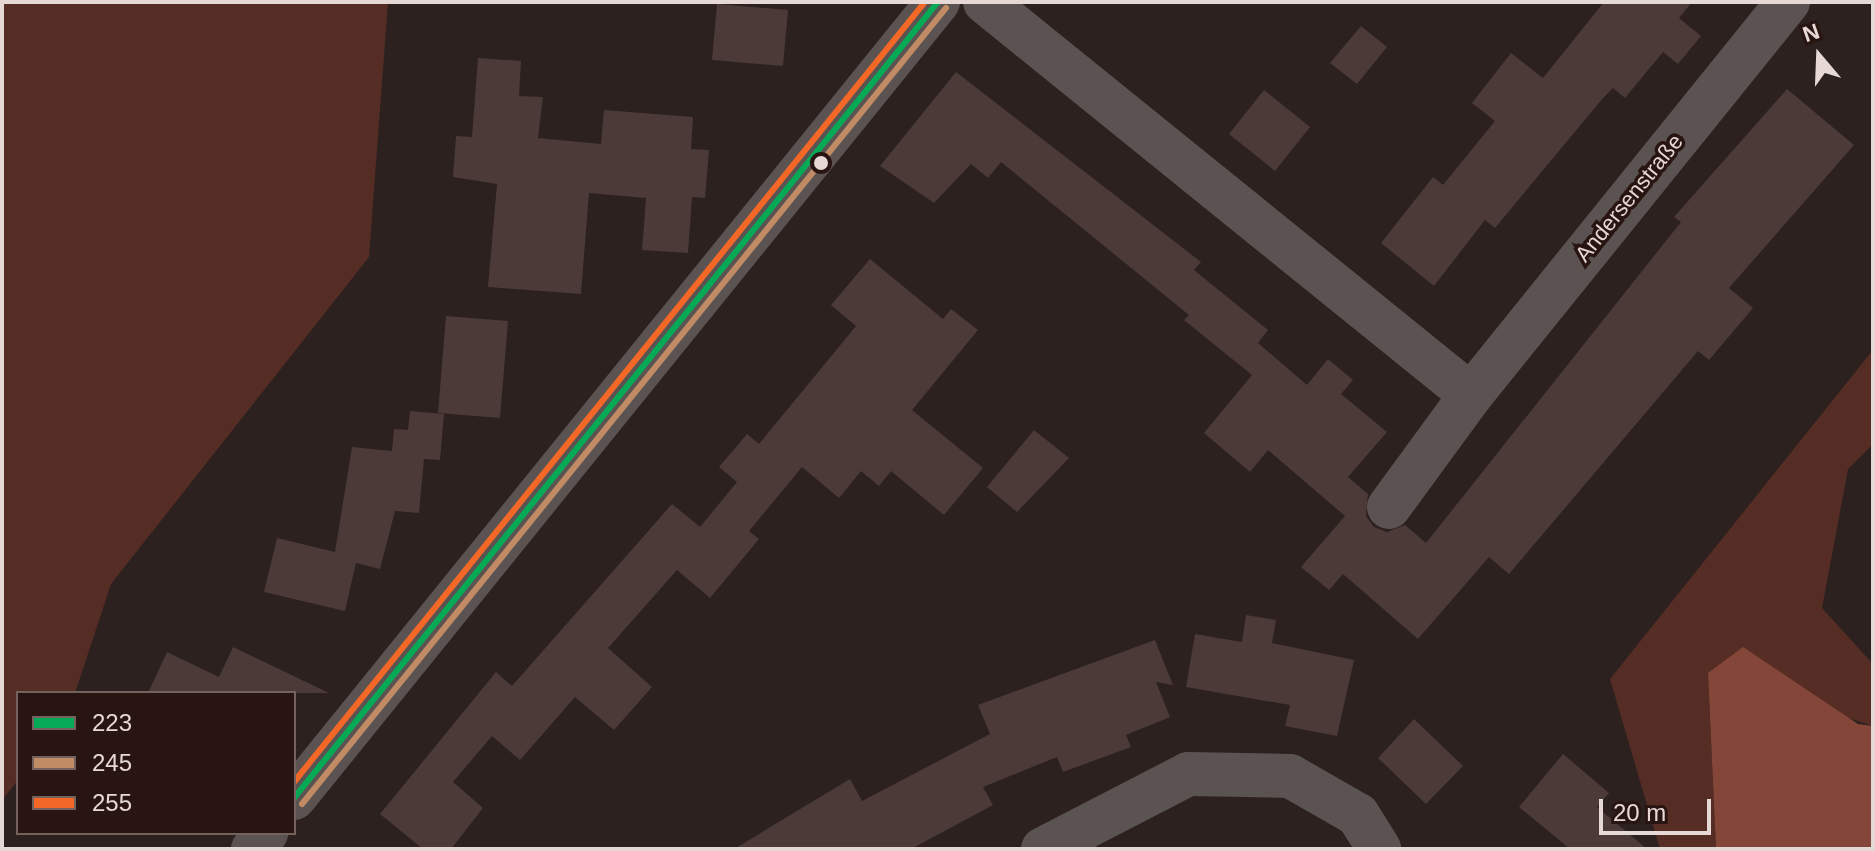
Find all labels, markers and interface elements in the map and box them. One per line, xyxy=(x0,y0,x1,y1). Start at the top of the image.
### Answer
north arrow xyxy=(1779,16,1859,96)
text: N xyxy=(1799,18,1823,47)
street label: Andersenstraße xyxy=(1569,129,1689,267)
unlabelled marker xyxy=(813,155,829,171)
legend xyxy=(16,691,296,835)
text: 223 xyxy=(92,709,132,736)
text: 245 xyxy=(92,749,132,776)
scale bar xyxy=(1603,783,1715,833)
text: 255 xyxy=(92,789,132,816)
text: 20 m xyxy=(1613,799,1666,826)

